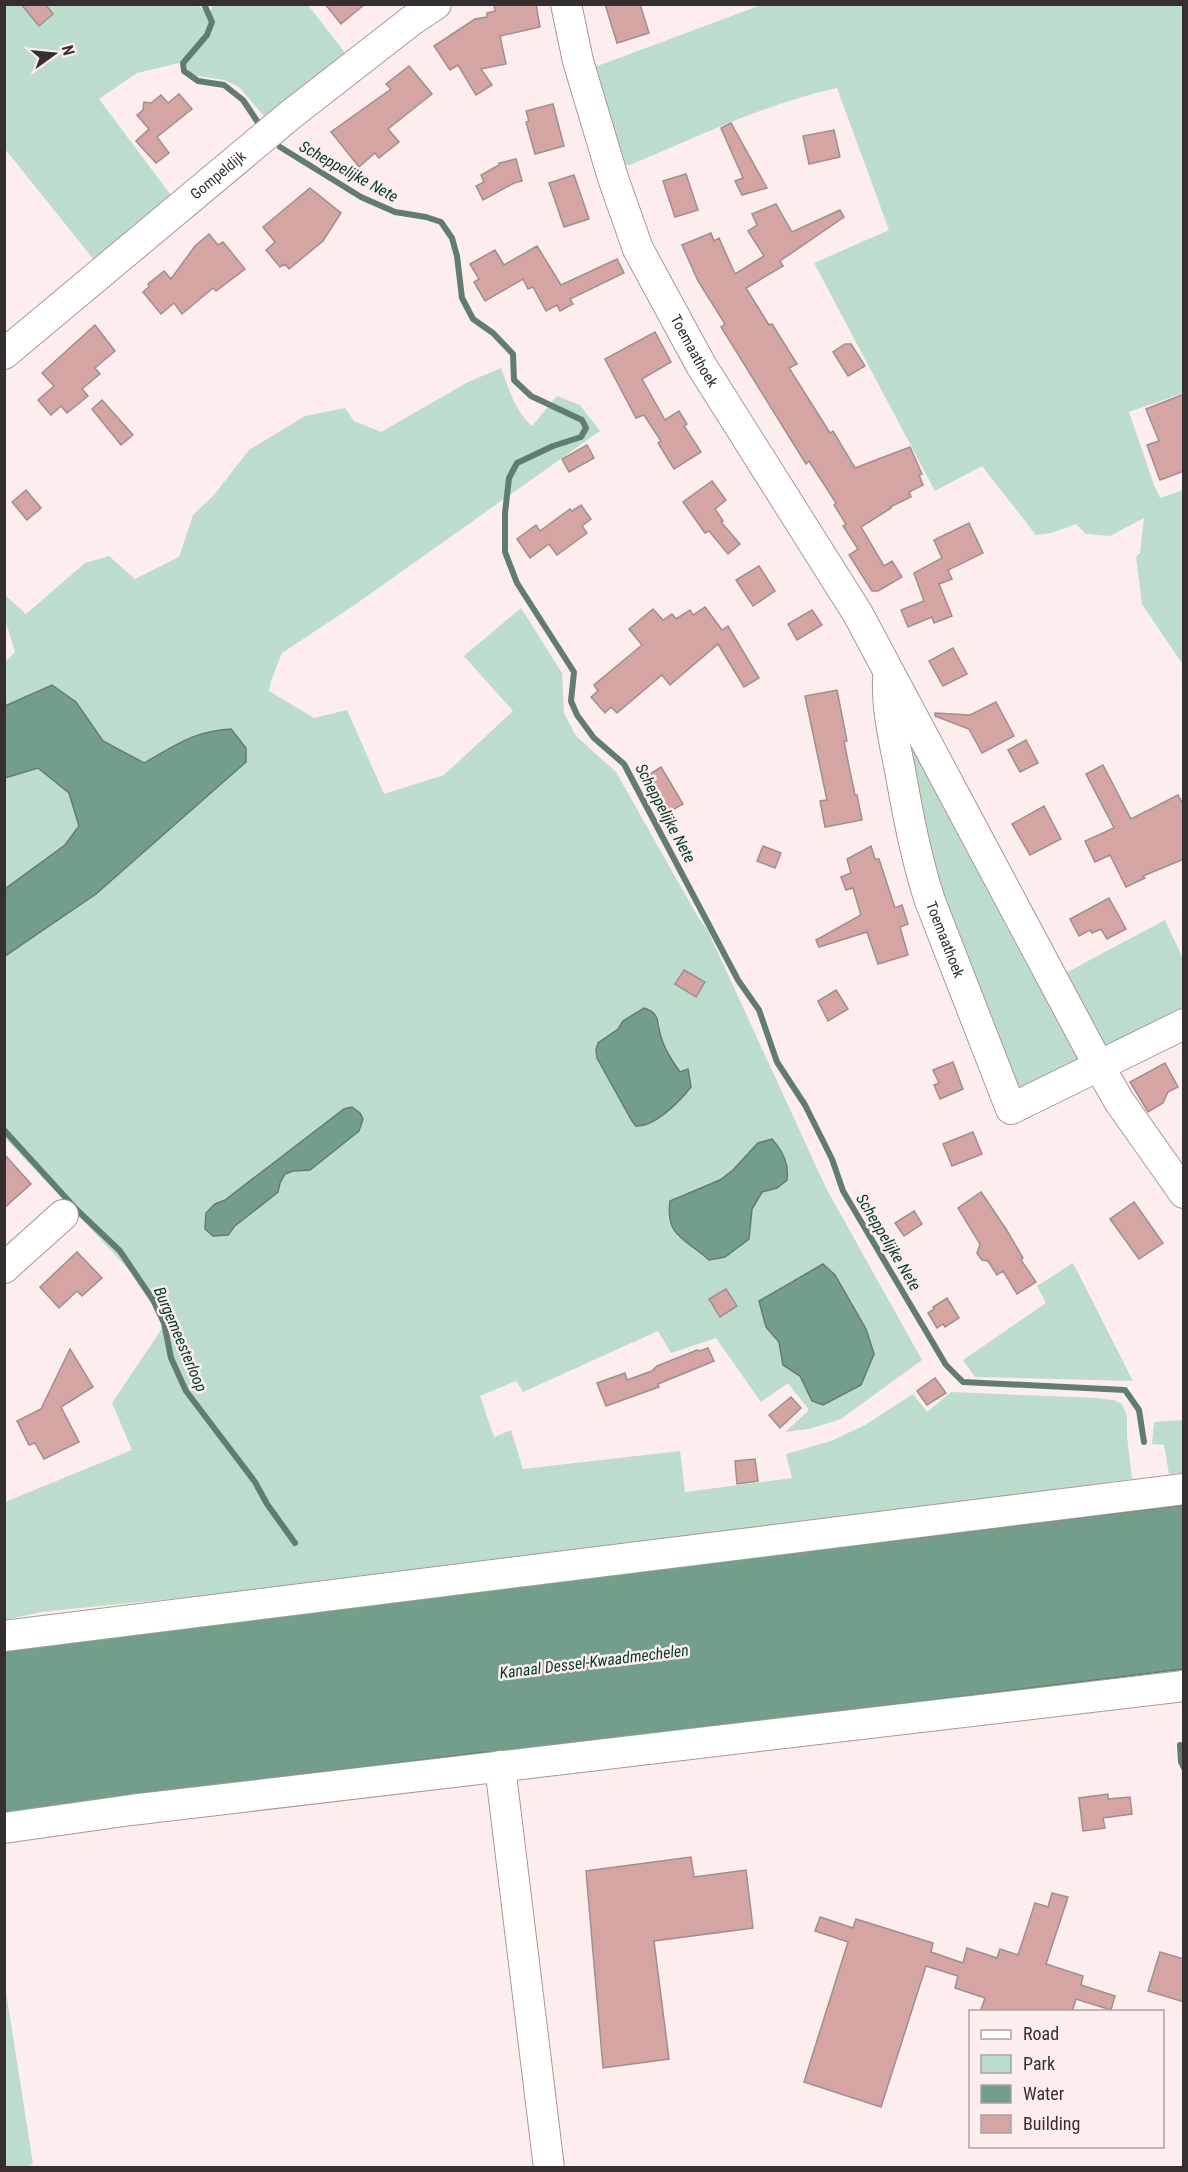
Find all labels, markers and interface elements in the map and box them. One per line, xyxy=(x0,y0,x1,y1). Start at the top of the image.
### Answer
north arrow xyxy=(24,24,84,84)
text: N xyxy=(58,43,78,57)
water label: Scheppelijke Nete xyxy=(296,137,401,206)
street label: Gompeldijk xyxy=(187,147,250,203)
street label: Toemaathoek xyxy=(666,312,722,391)
water label: Scheppelijke Nete xyxy=(631,760,700,866)
street label: Toemaathoek xyxy=(922,899,968,981)
water label: Scheppelijke Nete xyxy=(852,1190,925,1294)
water label: Burgemeesterloop xyxy=(150,1284,211,1395)
water label: Kanaal Dessel-Kwaadmechelen xyxy=(498,1640,690,1683)
legend xyxy=(969,2010,1164,2148)
text: Road xyxy=(1023,2023,1059,2044)
text: Park xyxy=(1023,2053,1055,2074)
text: Water xyxy=(1023,2083,1065,2104)
text: Building xyxy=(1023,2113,1080,2134)

